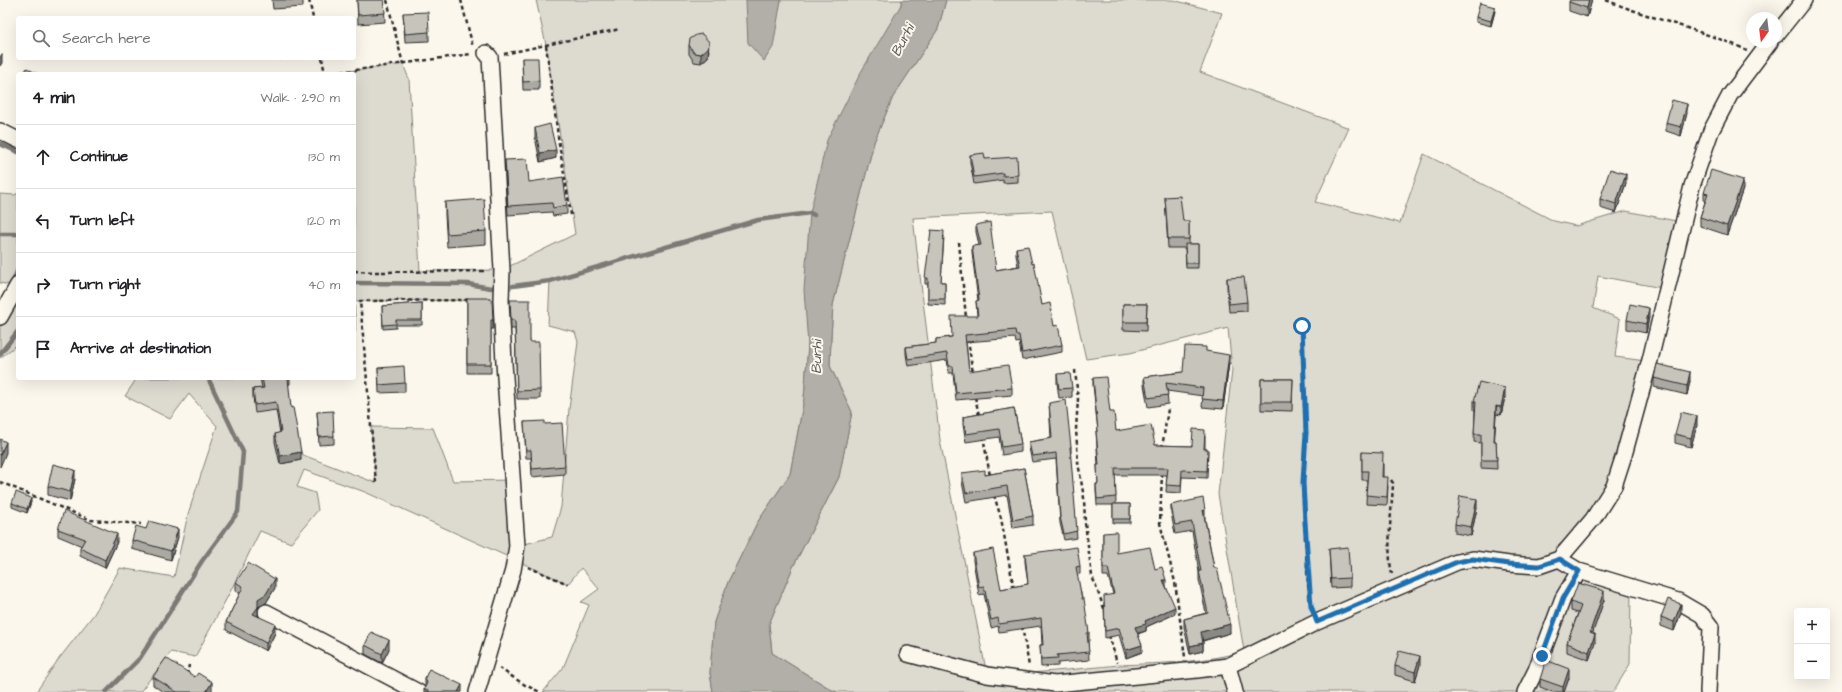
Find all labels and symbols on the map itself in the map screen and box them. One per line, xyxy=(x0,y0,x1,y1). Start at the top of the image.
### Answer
north arrow xyxy=(1746,12,1782,48)
water label: Burhi xyxy=(886,19,920,60)
route start xyxy=(1293,317,1311,335)
water label: Burhi xyxy=(807,338,827,374)
route end xyxy=(1533,647,1551,665)

